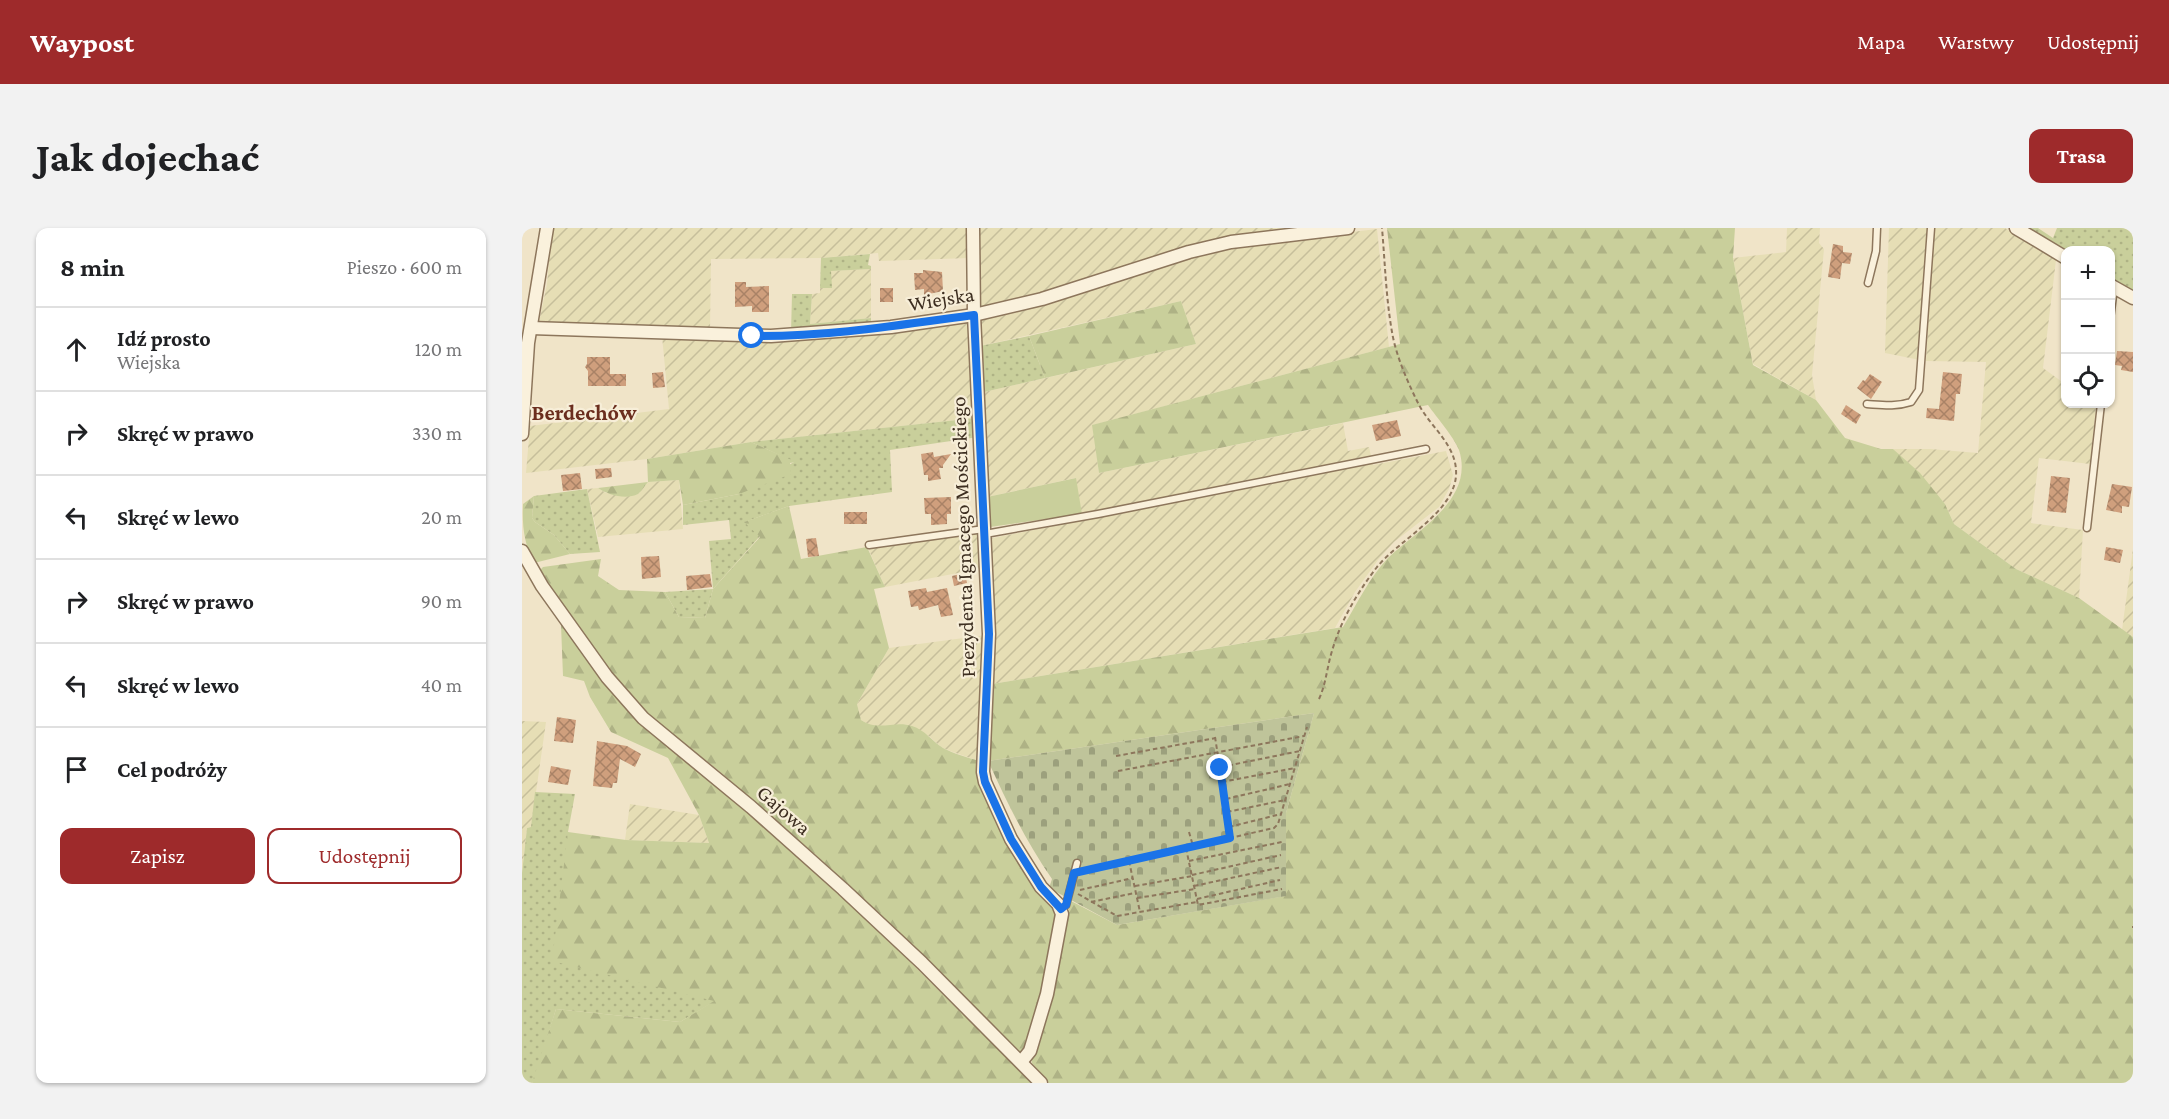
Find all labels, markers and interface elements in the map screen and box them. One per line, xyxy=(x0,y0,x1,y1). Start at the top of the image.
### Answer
text: Waypost xyxy=(30,27,134,58)
text: Mapa xyxy=(1857,30,1905,54)
text: Warstwy xyxy=(1938,30,2014,54)
text: Udostępnij xyxy=(2047,30,2139,54)
button: Trasa xyxy=(2029,129,2133,183)
text: Jak dojechać xyxy=(36,133,259,180)
map controls xyxy=(2061,246,2115,408)
button: + xyxy=(2061,246,2115,300)
text: 8 min xyxy=(60,253,125,282)
text: Pieszo · 600 m xyxy=(347,256,462,278)
street label: Wiejska xyxy=(906,282,976,316)
button: − xyxy=(2061,300,2115,354)
route start xyxy=(738,322,764,348)
text: Idź prosto xyxy=(117,326,211,351)
icon: ahead xyxy=(60,333,93,366)
text: 120 m xyxy=(415,338,462,360)
text: Wiejska xyxy=(117,351,181,373)
button: locate xyxy=(2061,354,2115,408)
street label: Prezydenta Ignacego Mościckiego xyxy=(946,396,980,678)
district label: Berdechów xyxy=(532,400,637,425)
icon: right xyxy=(60,417,93,450)
text: Skręć w prawo xyxy=(117,421,254,446)
text: 330 m xyxy=(412,422,462,444)
icon: left xyxy=(60,501,93,534)
text: Skręć w lewo xyxy=(117,505,239,530)
text: 20 m xyxy=(421,506,462,528)
icon: right xyxy=(60,585,93,618)
text: Skręć w prawo xyxy=(117,589,254,614)
text: 90 m xyxy=(421,590,462,612)
icon: left xyxy=(60,669,93,702)
text: Skręć w lewo xyxy=(117,673,239,698)
text: 40 m xyxy=(421,674,462,696)
icon: arrive xyxy=(60,753,93,786)
route end xyxy=(1206,754,1232,780)
text: Cel podróży xyxy=(117,757,227,782)
street label: Gajowa xyxy=(752,780,816,840)
button: Zapisz xyxy=(60,828,255,884)
button: Udostępnij xyxy=(267,828,462,884)

